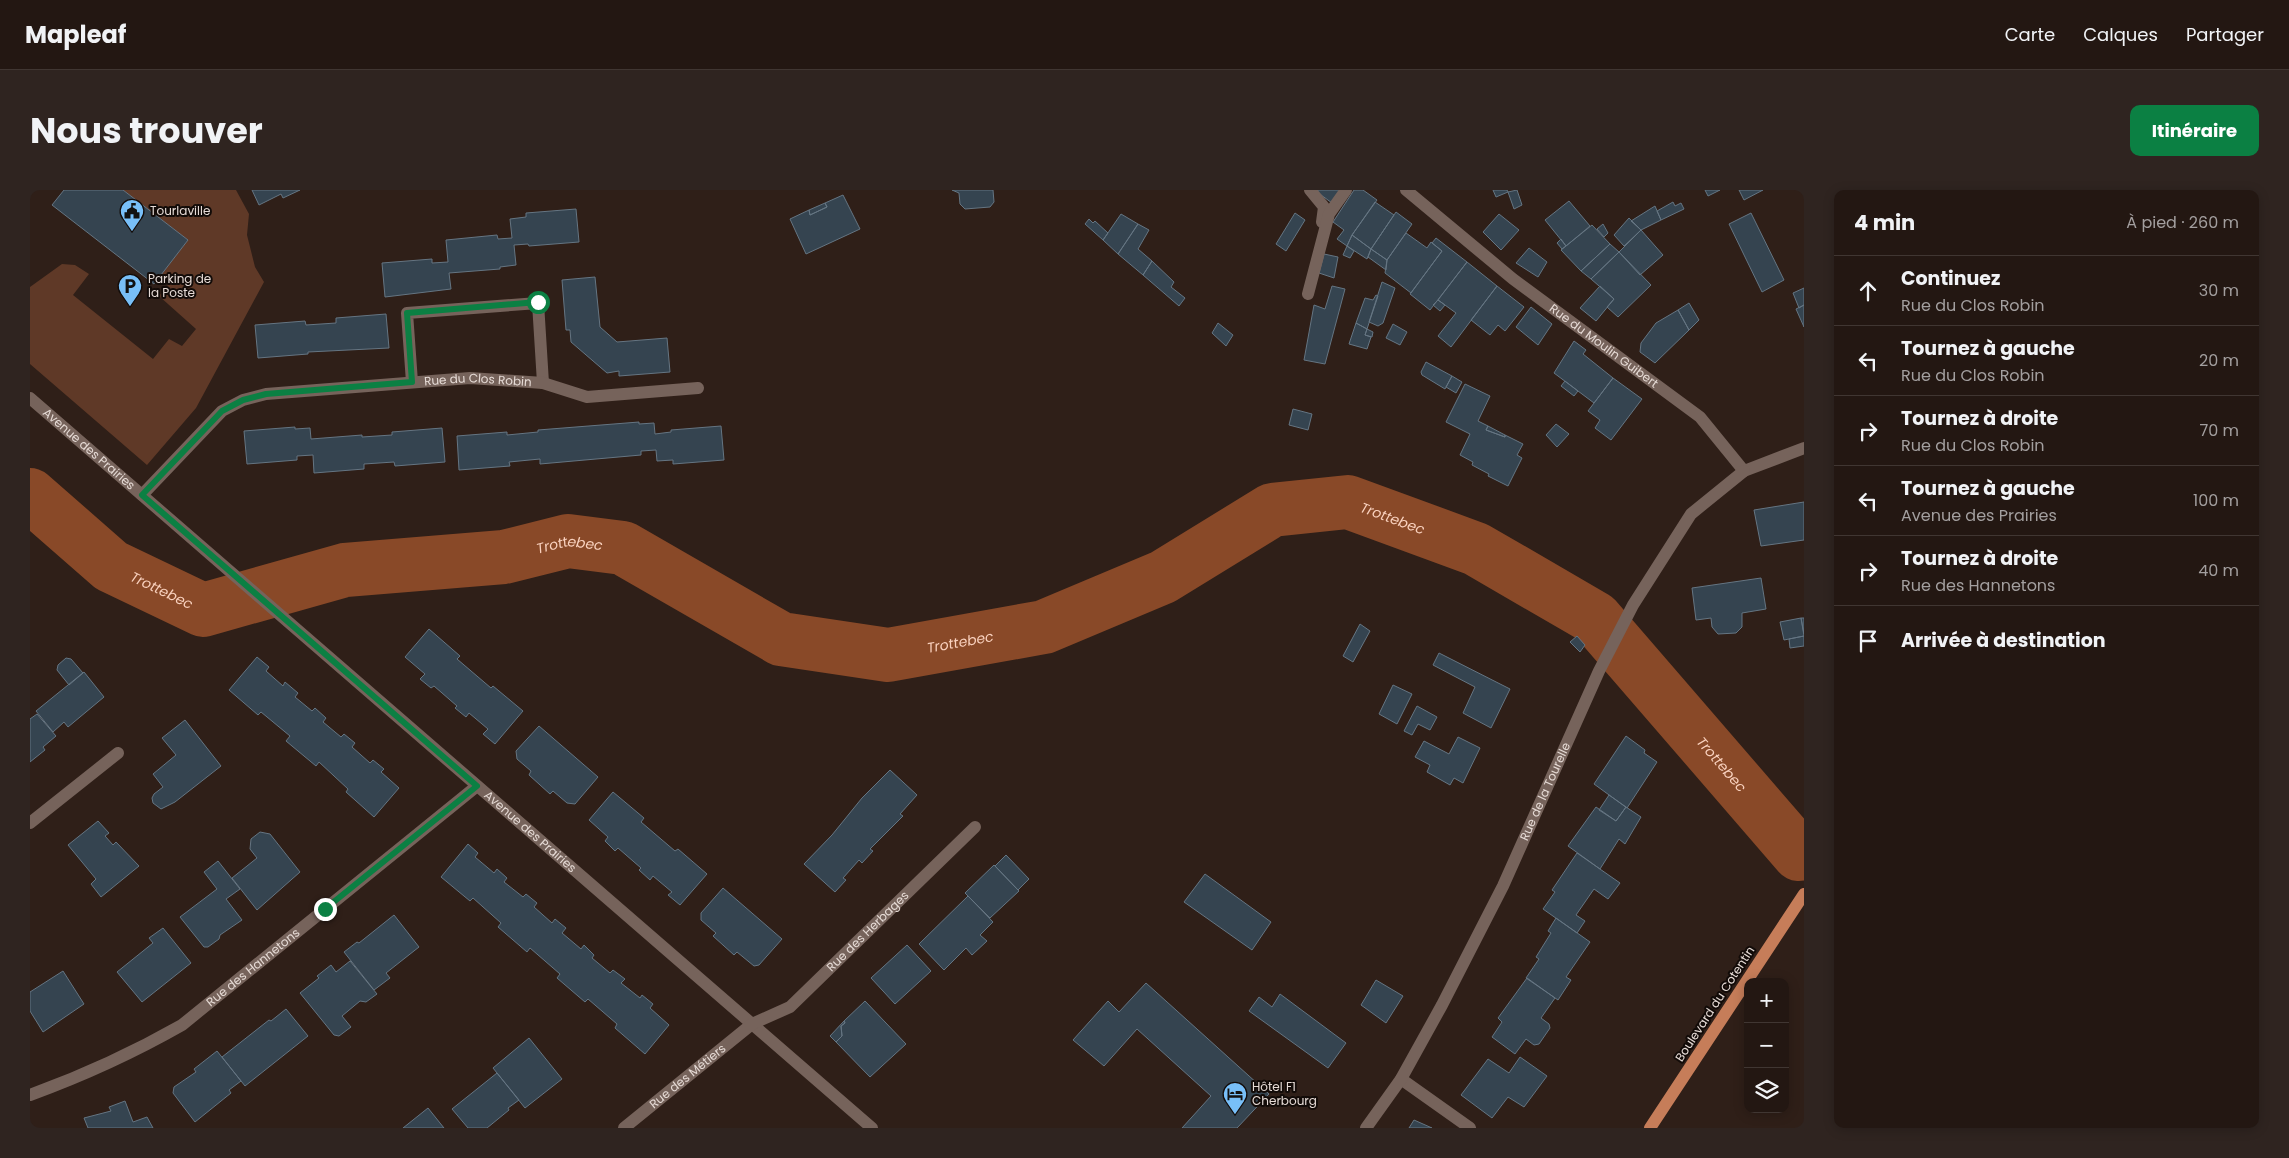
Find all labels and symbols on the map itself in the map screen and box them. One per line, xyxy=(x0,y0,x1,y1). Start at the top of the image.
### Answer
public building icon: Tourlaville xyxy=(119,198,145,232)
place label: Tourlaville xyxy=(150,202,210,219)
place label: Parking de la Poste xyxy=(148,270,211,301)
parking icon: Parking de la Poste xyxy=(117,273,143,307)
route start xyxy=(527,291,550,314)
street label: Rue du Moulin Guibert xyxy=(1546,300,1662,392)
street label: Rue du Clos Robin xyxy=(423,369,532,390)
street label: Avenue des Prairies xyxy=(39,404,139,493)
water label: Trottebec xyxy=(1357,497,1428,539)
water label: Trottebec xyxy=(534,531,604,559)
water label: Trottebec xyxy=(127,567,197,614)
water label: Trottebec xyxy=(925,626,996,658)
water label: Trottebec xyxy=(1692,732,1751,797)
street label: Rue de la Tourelle xyxy=(1515,740,1574,843)
street label: Avenue des Prairies xyxy=(481,787,580,876)
street label: Rue des Herbages xyxy=(822,887,912,975)
route end xyxy=(314,898,337,921)
street label: Rue des Hannetons xyxy=(202,924,303,1010)
street label: Boulevard du Cotentin xyxy=(1671,943,1758,1065)
street label: Rue des Métiers xyxy=(645,1040,729,1112)
place label: Hôtel F1 Cherbourg xyxy=(1252,1078,1317,1109)
hotel icon: Hôtel F1 Cherbourg xyxy=(1222,1081,1248,1115)

